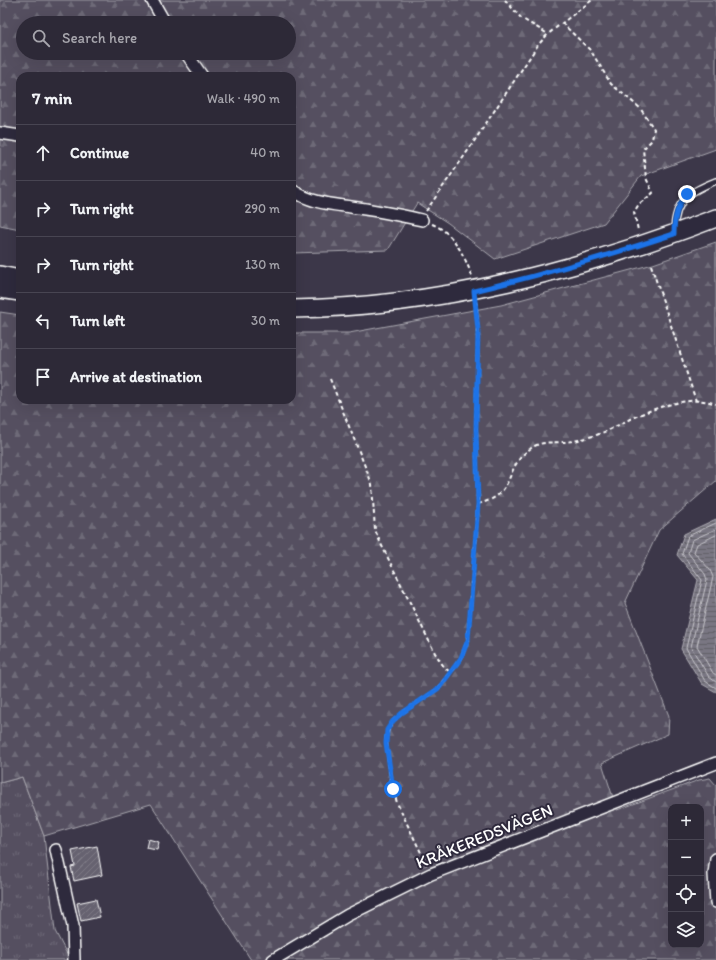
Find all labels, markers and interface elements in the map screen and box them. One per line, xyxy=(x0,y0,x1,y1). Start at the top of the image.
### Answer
search box xyxy=(16,16,296,60)
icon: search xyxy=(30,27,52,49)
text: Search here xyxy=(62,29,137,47)
text: 7 min xyxy=(32,88,72,108)
text: Walk · 490 m xyxy=(207,91,280,106)
icon: ahead xyxy=(32,142,54,164)
text: Continue xyxy=(70,144,129,162)
text: 40 m xyxy=(250,145,280,160)
route end xyxy=(678,185,696,203)
icon: right xyxy=(32,198,54,220)
text: Turn right xyxy=(70,200,134,218)
text: 290 m xyxy=(244,201,280,216)
icon: right xyxy=(32,254,54,276)
text: Turn right xyxy=(70,256,134,274)
text: 130 m xyxy=(245,257,280,272)
icon: left xyxy=(32,310,54,332)
text: Turn left xyxy=(70,312,125,330)
text: 30 m xyxy=(251,313,280,328)
icon: arrive xyxy=(32,366,54,388)
text: Arrive at destination xyxy=(70,368,202,386)
route start xyxy=(384,780,402,798)
street label: KRÅKEREDSVÄGEN xyxy=(413,799,555,873)
map controls xyxy=(668,804,704,948)
button: + xyxy=(668,804,704,840)
button: − xyxy=(668,840,704,876)
button: locate xyxy=(668,876,704,912)
button: layers xyxy=(668,912,704,948)

